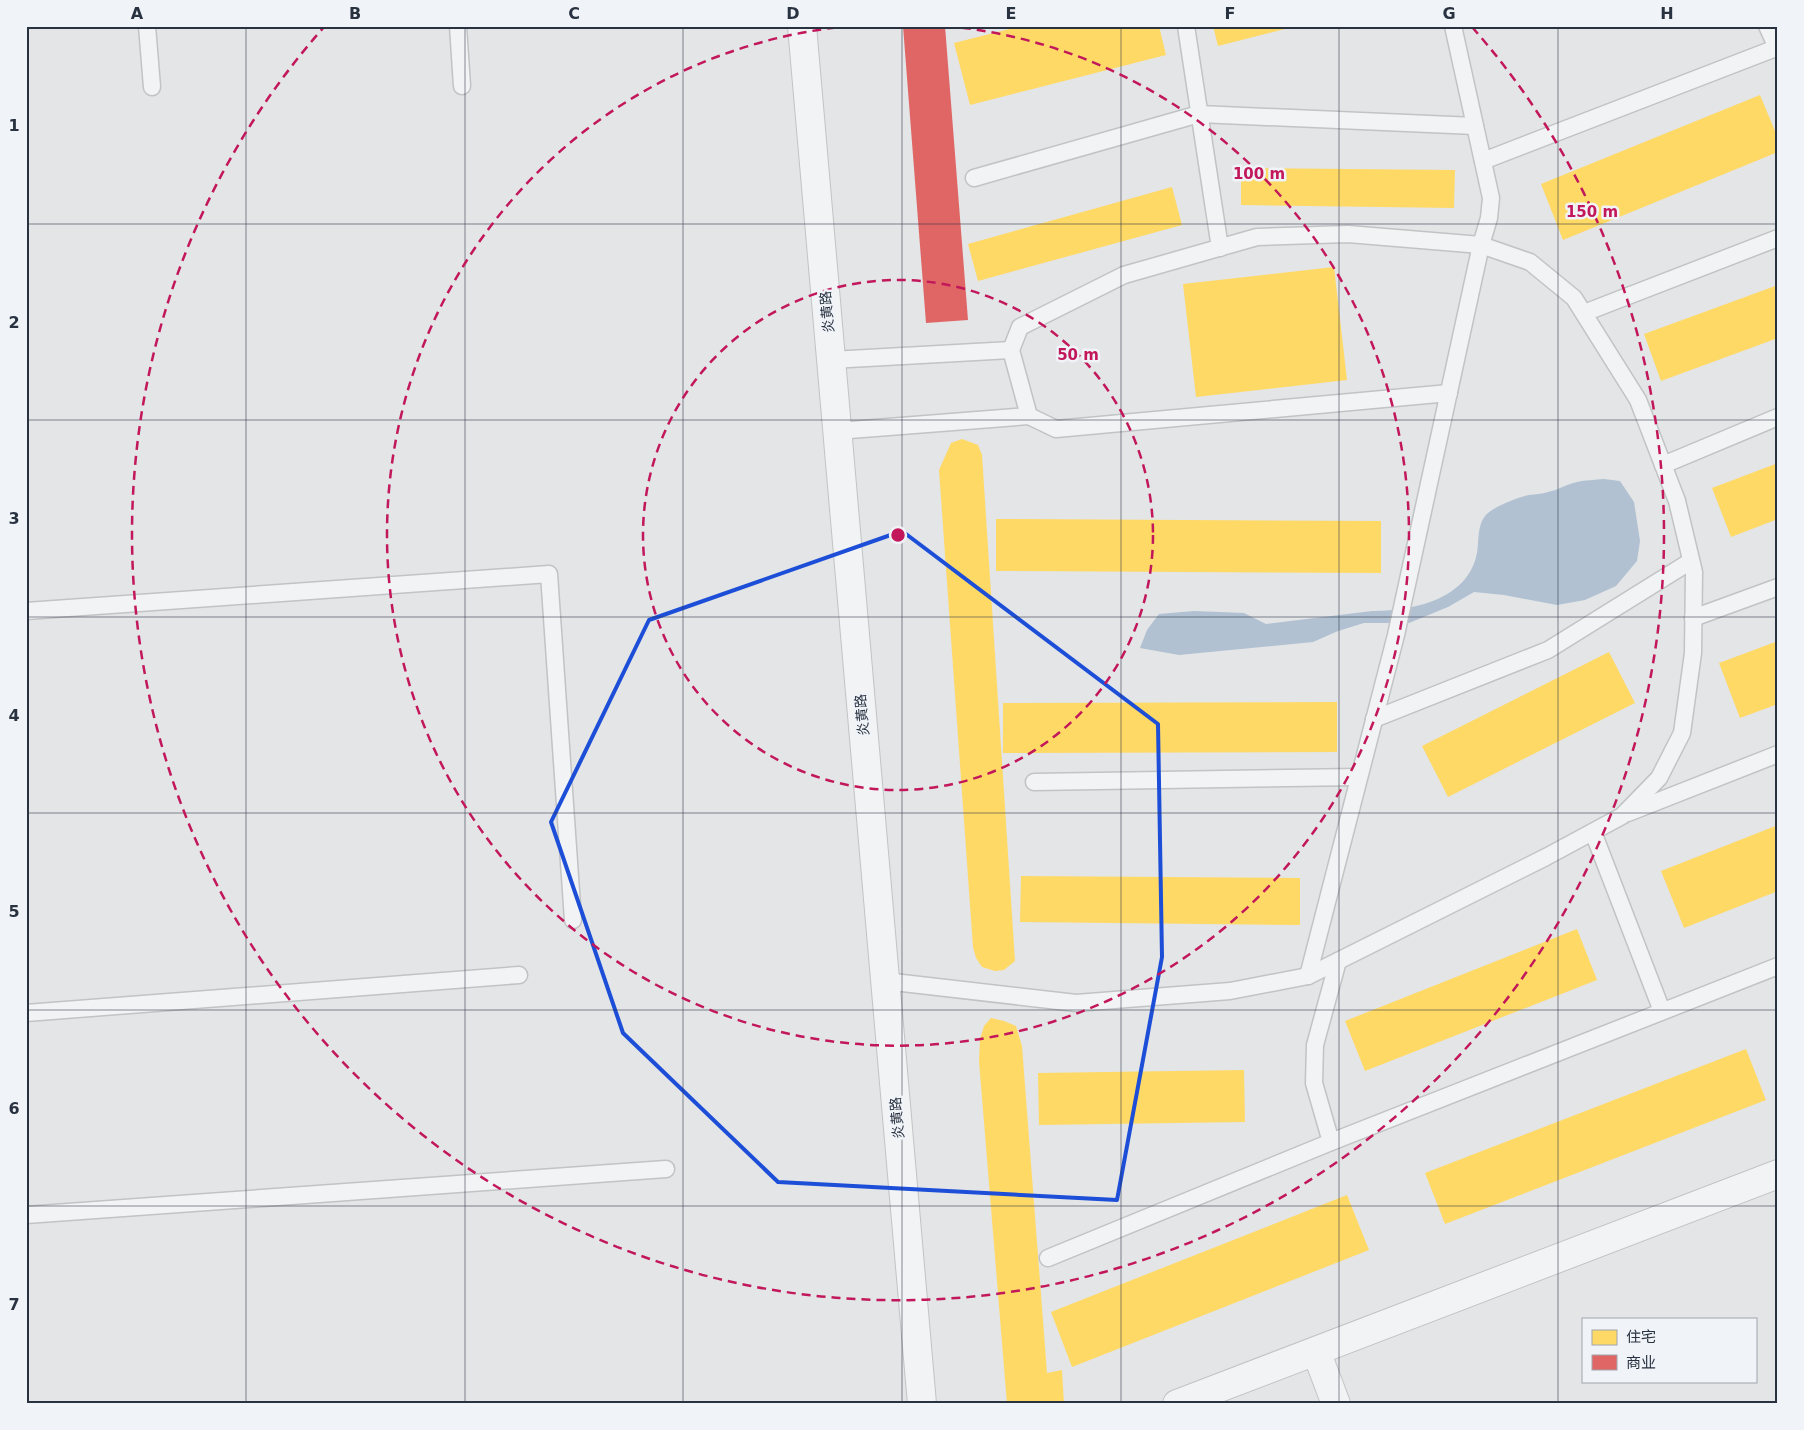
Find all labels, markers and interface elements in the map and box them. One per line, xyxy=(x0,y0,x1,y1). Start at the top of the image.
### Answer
text: A xyxy=(131,4,144,23)
text: B xyxy=(349,4,361,23)
text: C xyxy=(568,4,580,23)
text: D xyxy=(786,4,800,23)
text: E xyxy=(1006,4,1016,23)
text: F xyxy=(1225,4,1235,23)
text: G xyxy=(1442,4,1456,23)
text: H xyxy=(1660,4,1674,23)
text: 1 xyxy=(8,116,20,135)
text: 100 m xyxy=(1233,165,1285,183)
text: 150 m xyxy=(1566,203,1618,221)
street label: 炎黄路 xyxy=(817,290,837,334)
text: 2 xyxy=(8,313,20,332)
text: 50 m xyxy=(1057,346,1099,364)
text: 3 xyxy=(8,509,20,528)
centre of rings xyxy=(889,526,907,544)
street label: 炎黄路 xyxy=(852,693,872,737)
text: 4 xyxy=(8,706,20,725)
text: 5 xyxy=(8,902,20,921)
street label: 炎黄路 xyxy=(887,1096,907,1140)
text: 6 xyxy=(8,1099,20,1118)
text: 7 xyxy=(8,1295,20,1314)
legend xyxy=(1582,1318,1756,1382)
text: 住宅 xyxy=(1626,1328,1656,1346)
text: 商业 xyxy=(1626,1354,1656,1372)

